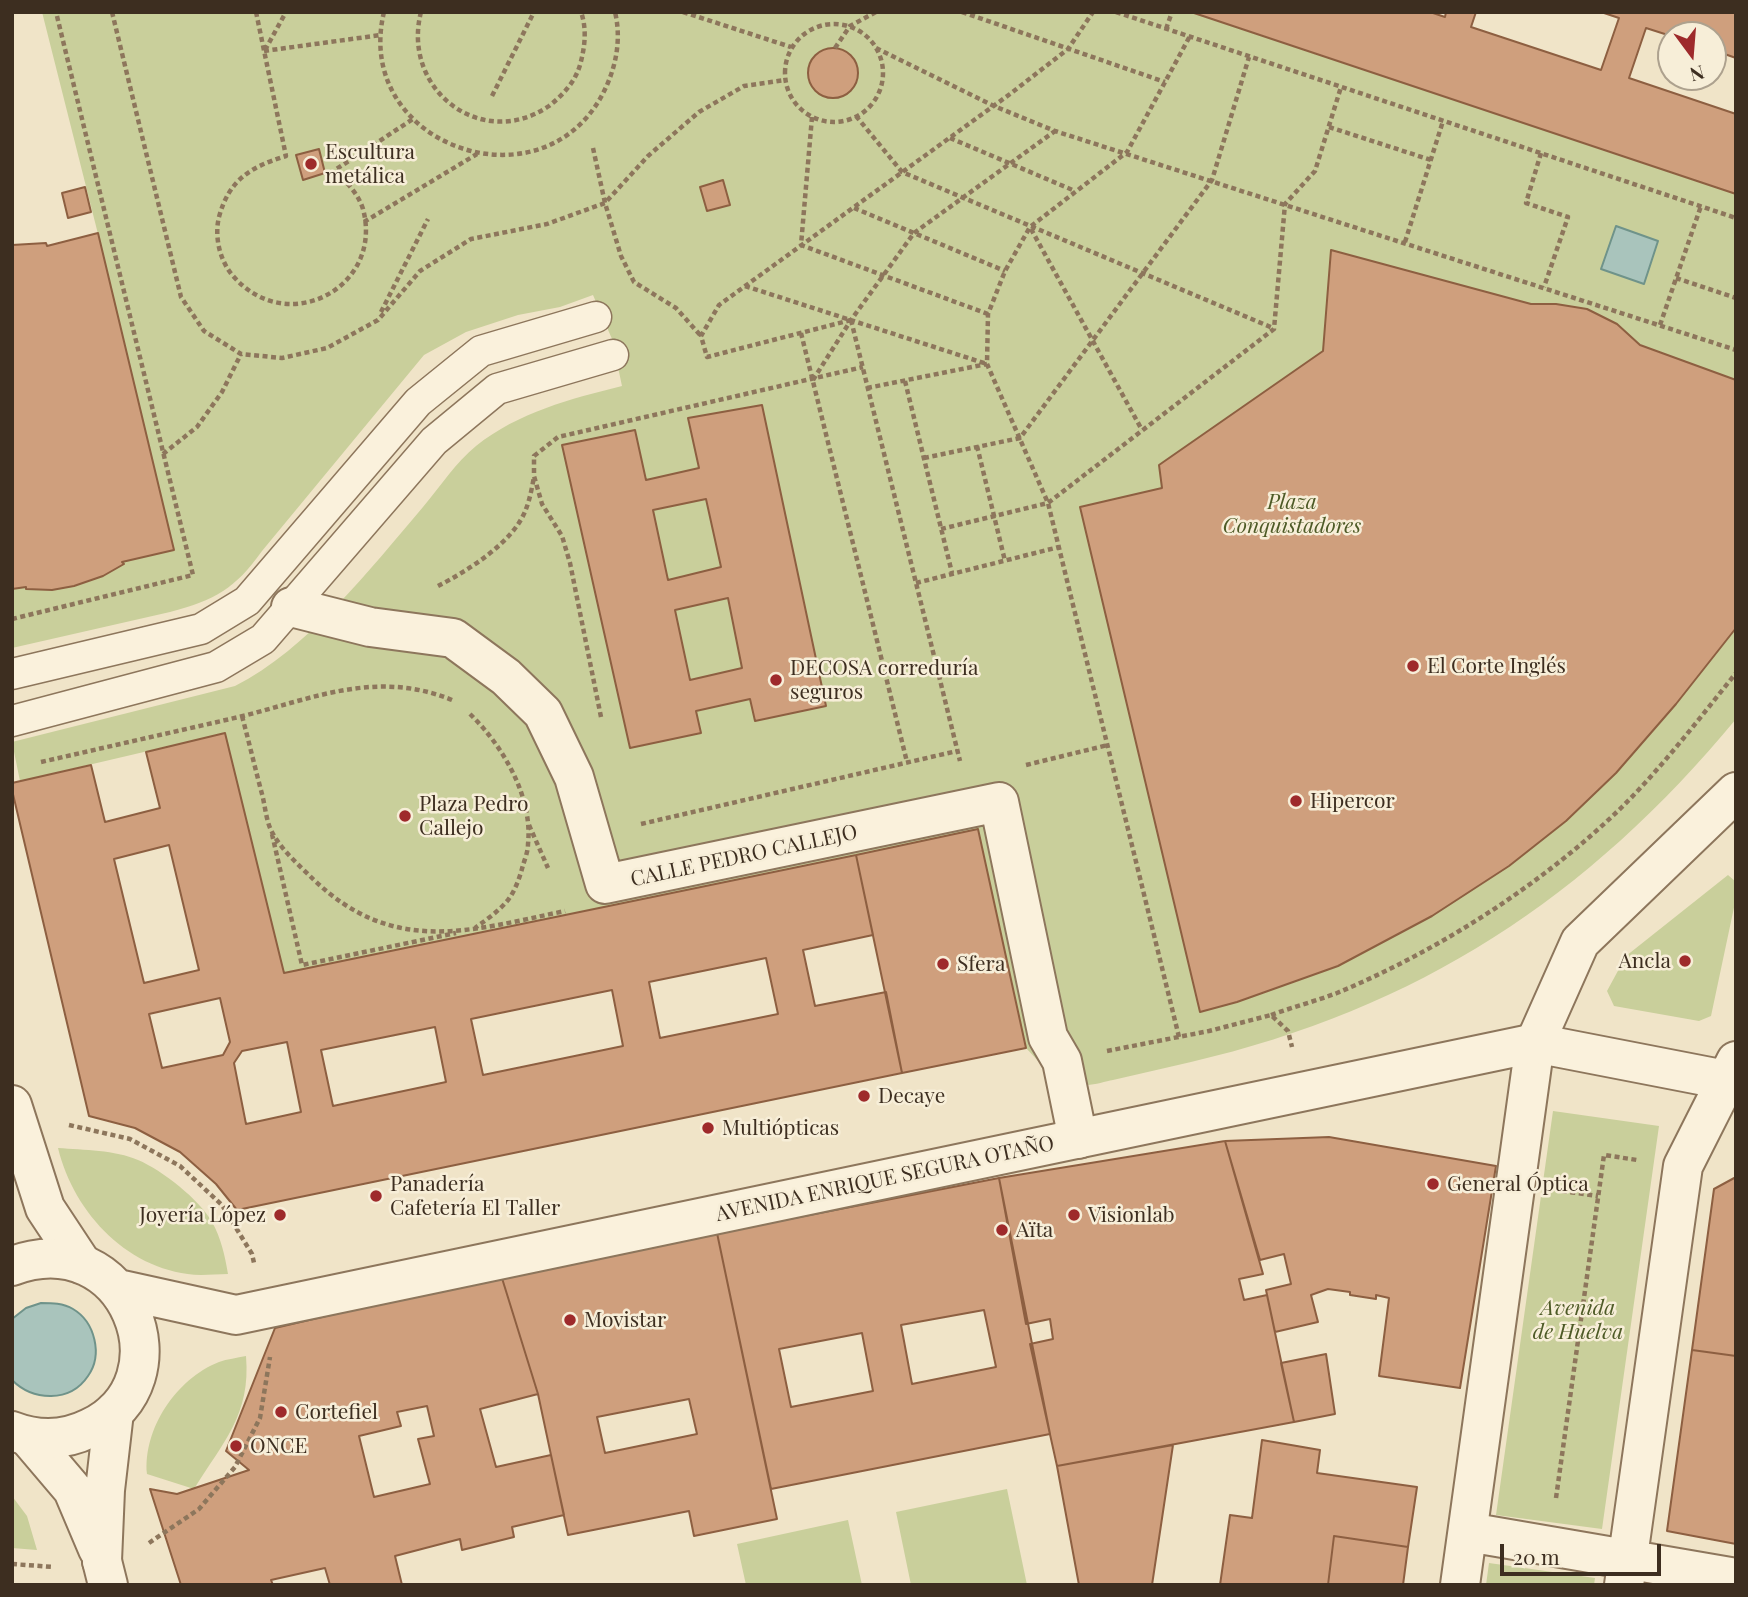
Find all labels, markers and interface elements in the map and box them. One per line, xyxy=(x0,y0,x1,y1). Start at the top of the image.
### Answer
north arrow xyxy=(1657,21,1727,91)
text: N xyxy=(1687,60,1707,89)
place label: Escultura metálica xyxy=(325,139,415,189)
marker: Escultura metálica xyxy=(303,156,319,172)
park label: Plaza Conquistadores xyxy=(1223,489,1361,539)
place label: El Corte Inglés xyxy=(1427,653,1566,679)
place label: DECOSA correduría seguros xyxy=(790,655,978,705)
marker: El Corte Inglés xyxy=(1405,658,1421,674)
marker: DECOSA correduría seguros xyxy=(768,672,784,688)
place label: Hipercor xyxy=(1310,788,1395,814)
place label: Plaza Pedro Callejo xyxy=(419,791,529,841)
marker: Hipercor xyxy=(1288,793,1304,809)
marker: Plaza Pedro Callejo xyxy=(397,808,413,824)
street label: CALLE PEDRO CALLEJO xyxy=(628,820,860,892)
place label: Ancla xyxy=(1619,948,1671,974)
place label: Sfera xyxy=(957,951,1005,977)
marker: Ancla xyxy=(1677,953,1693,969)
marker: Sfera xyxy=(935,956,951,972)
place label: Decaye xyxy=(878,1083,945,1109)
marker: Decaye xyxy=(856,1088,872,1104)
place label: Multiópticas xyxy=(722,1115,839,1141)
marker: Multiópticas xyxy=(700,1120,716,1136)
street label: AVENIDA ENRIQUE SEGURA OTAÑO xyxy=(714,1131,1056,1227)
place label: Panadería Cafetería El Taller xyxy=(390,1171,560,1221)
place label: General Óptica xyxy=(1447,1171,1589,1197)
marker: General Óptica xyxy=(1425,1176,1441,1192)
marker: Panadería Cafetería El Taller xyxy=(368,1188,384,1204)
place label: Joyería López xyxy=(139,1202,266,1228)
place label: Visionlab xyxy=(1088,1202,1175,1228)
marker: Joyería López xyxy=(272,1207,288,1223)
marker: Visionlab xyxy=(1066,1207,1082,1223)
place label: Aïta xyxy=(1016,1217,1053,1243)
marker: Aïta xyxy=(994,1222,1010,1238)
park label: Avenida de Huelva xyxy=(1533,1295,1623,1345)
place label: Movistar xyxy=(584,1307,666,1333)
marker: Movistar xyxy=(562,1312,578,1328)
place label: Cortefiel xyxy=(295,1399,378,1425)
marker: Cortefiel xyxy=(273,1404,289,1420)
place label: ONCE xyxy=(250,1433,307,1459)
marker: ONCE xyxy=(228,1438,244,1454)
scale bar xyxy=(1503,1530,1664,1574)
text: 20 m xyxy=(1513,1542,1560,1570)

